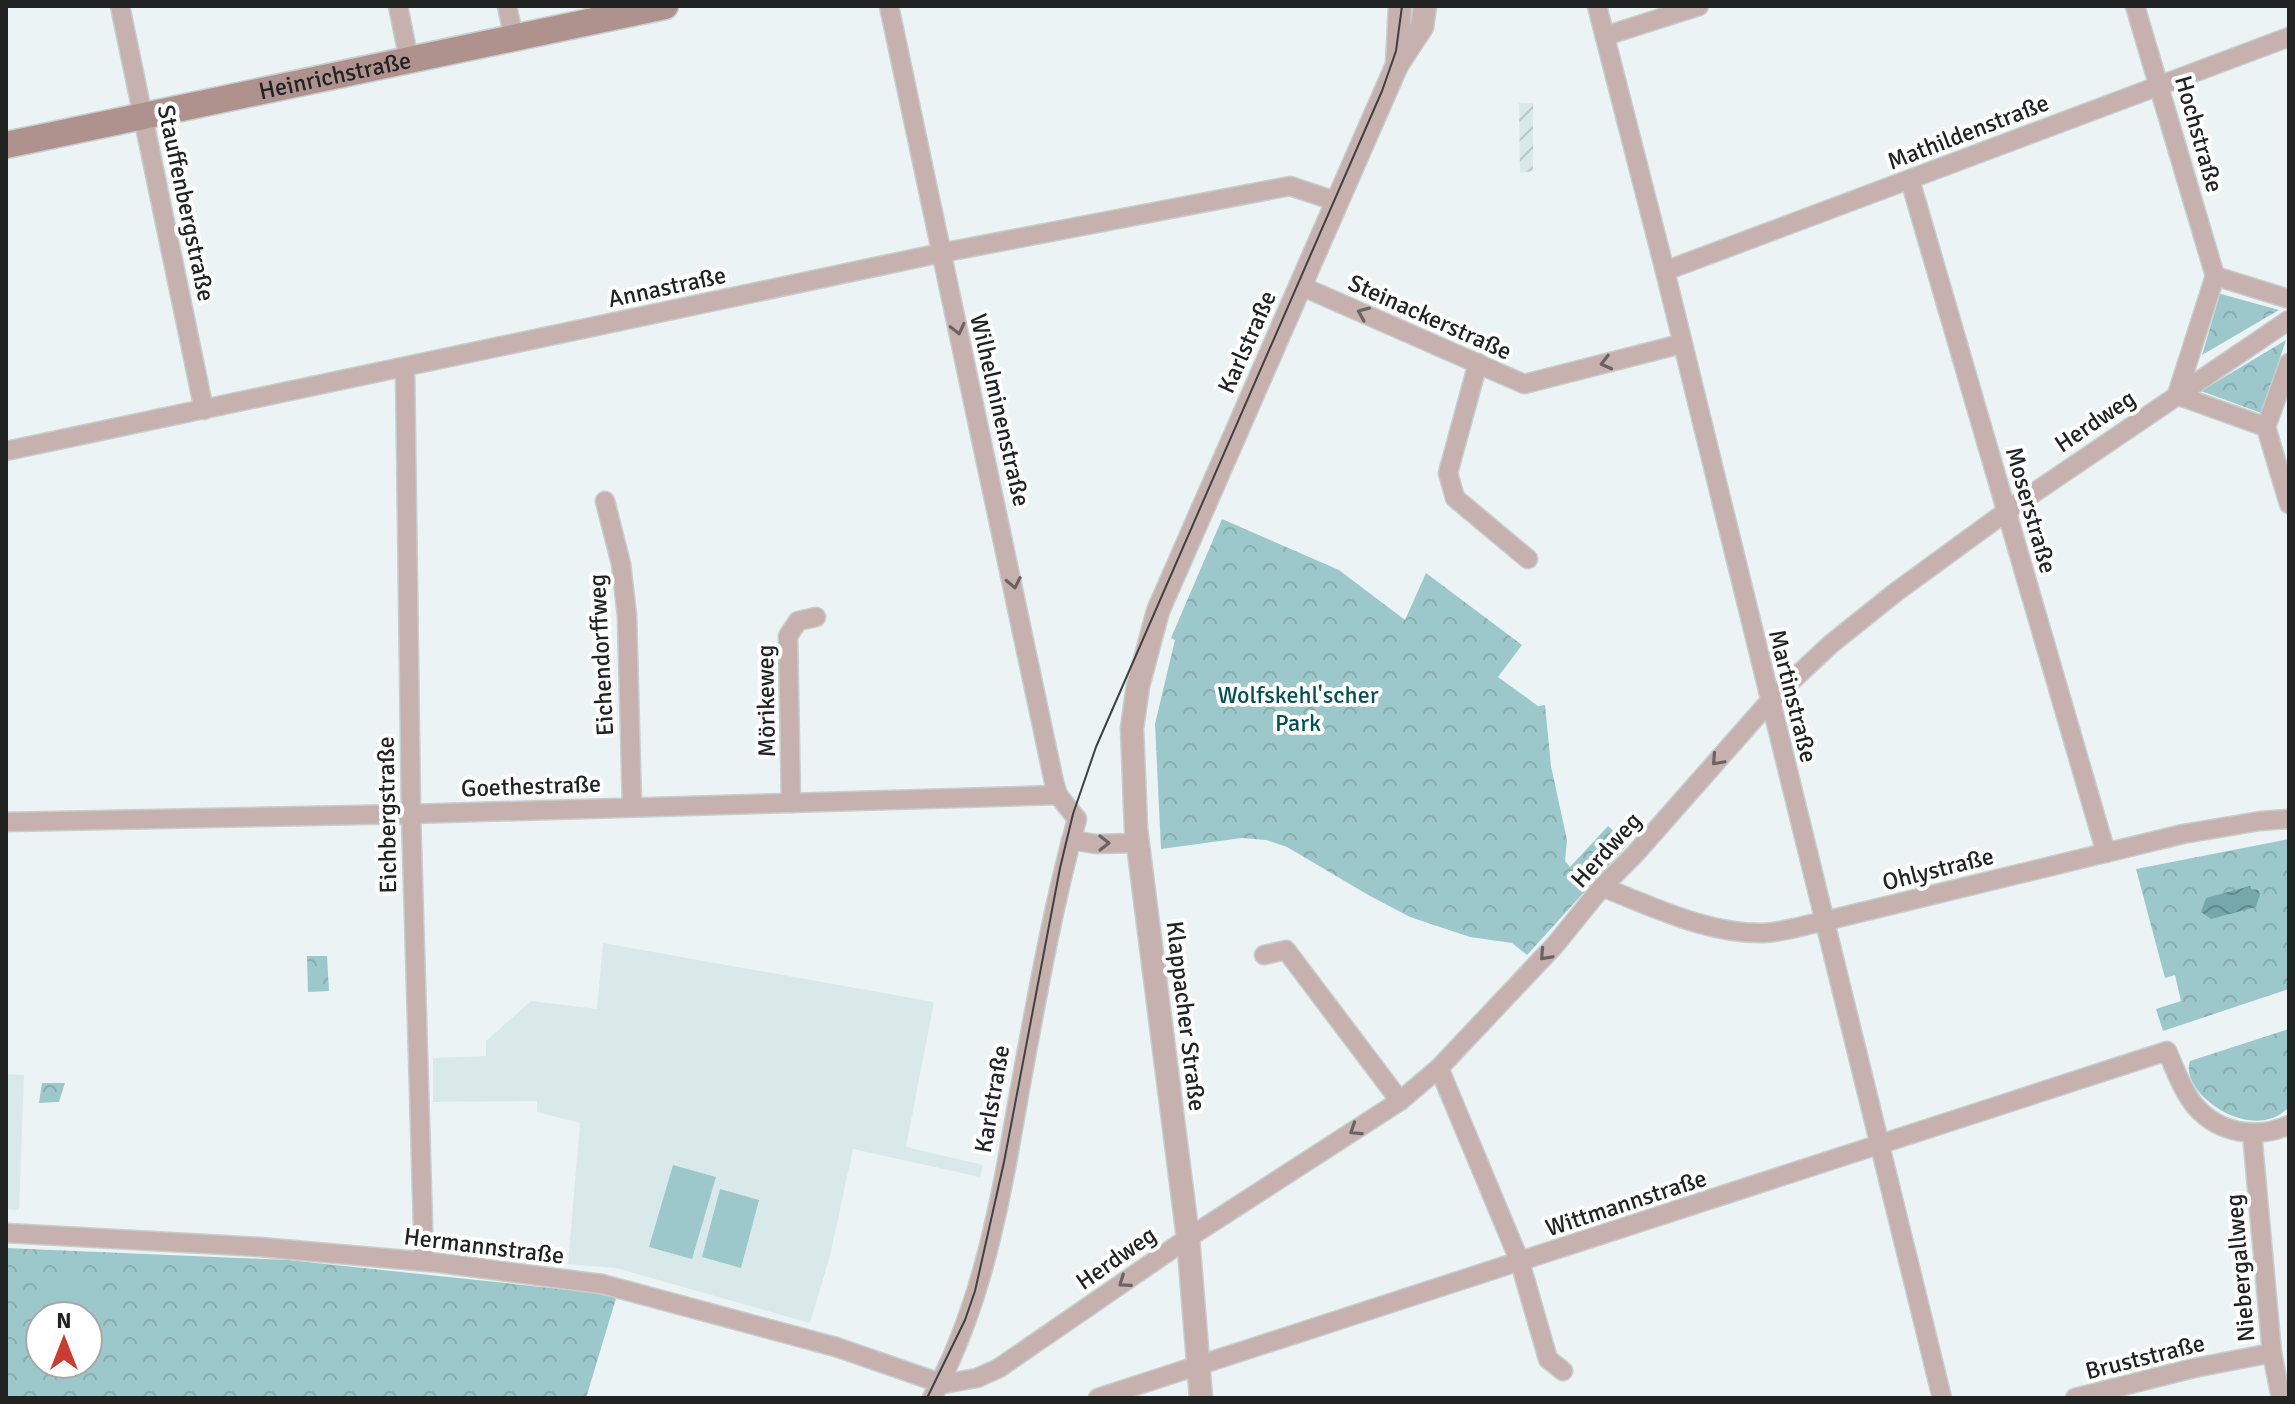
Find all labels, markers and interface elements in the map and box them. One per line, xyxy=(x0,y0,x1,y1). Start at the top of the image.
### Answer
street label: Heinrichstraße xyxy=(256,45,414,106)
street label: Hochstraße xyxy=(2168,72,2230,196)
street label: Mathildenstraße xyxy=(1883,87,2053,177)
street label: Stauffenbergstraße xyxy=(151,102,221,304)
street label: Annastraße xyxy=(605,260,729,314)
street label: Steinackerstraße xyxy=(1344,268,1516,366)
street label: Karlstraße xyxy=(1211,286,1283,398)
one-way arrow xyxy=(1357,307,1371,323)
street label: Wilhelminenstraße xyxy=(963,311,1037,509)
one-way arrow xyxy=(949,322,966,336)
one-way arrow xyxy=(1599,353,1613,370)
street label: Herdweg xyxy=(2049,383,2141,459)
street label: Moserstraße xyxy=(1999,443,2063,577)
street label: Eichendorffweg xyxy=(582,573,620,737)
one-way arrow xyxy=(1005,576,1022,589)
street label: Martinstraße xyxy=(1762,626,1824,766)
street label: Mörikeweg xyxy=(750,644,782,758)
park label: Wolfskehl'scher Park xyxy=(1218,680,1379,738)
street label: Eichbergstraße xyxy=(371,736,403,894)
one-way arrow xyxy=(1712,751,1727,766)
street label: Goethestraße xyxy=(460,769,602,803)
street label: Herdweg xyxy=(1564,806,1648,894)
one-way arrow xyxy=(1098,834,1111,852)
street label: Ohlystraße xyxy=(1879,841,1997,897)
street label: Klappacher Straße xyxy=(1159,919,1213,1113)
one-way arrow xyxy=(1540,946,1555,960)
street label: Karlstraße xyxy=(968,1043,1016,1155)
one-way arrow xyxy=(1349,1121,1364,1136)
street label: Wittmannstraße xyxy=(1542,1163,1710,1243)
street label: Niebergallweg xyxy=(2219,1193,2261,1343)
street label: Herdweg xyxy=(1070,1220,1162,1296)
street label: Hermannstraße xyxy=(402,1221,566,1271)
one-way arrow xyxy=(1118,1272,1132,1287)
north arrow xyxy=(24,1300,104,1380)
text: N xyxy=(56,1307,72,1334)
street label: Bruststraße xyxy=(2082,1328,2208,1386)

